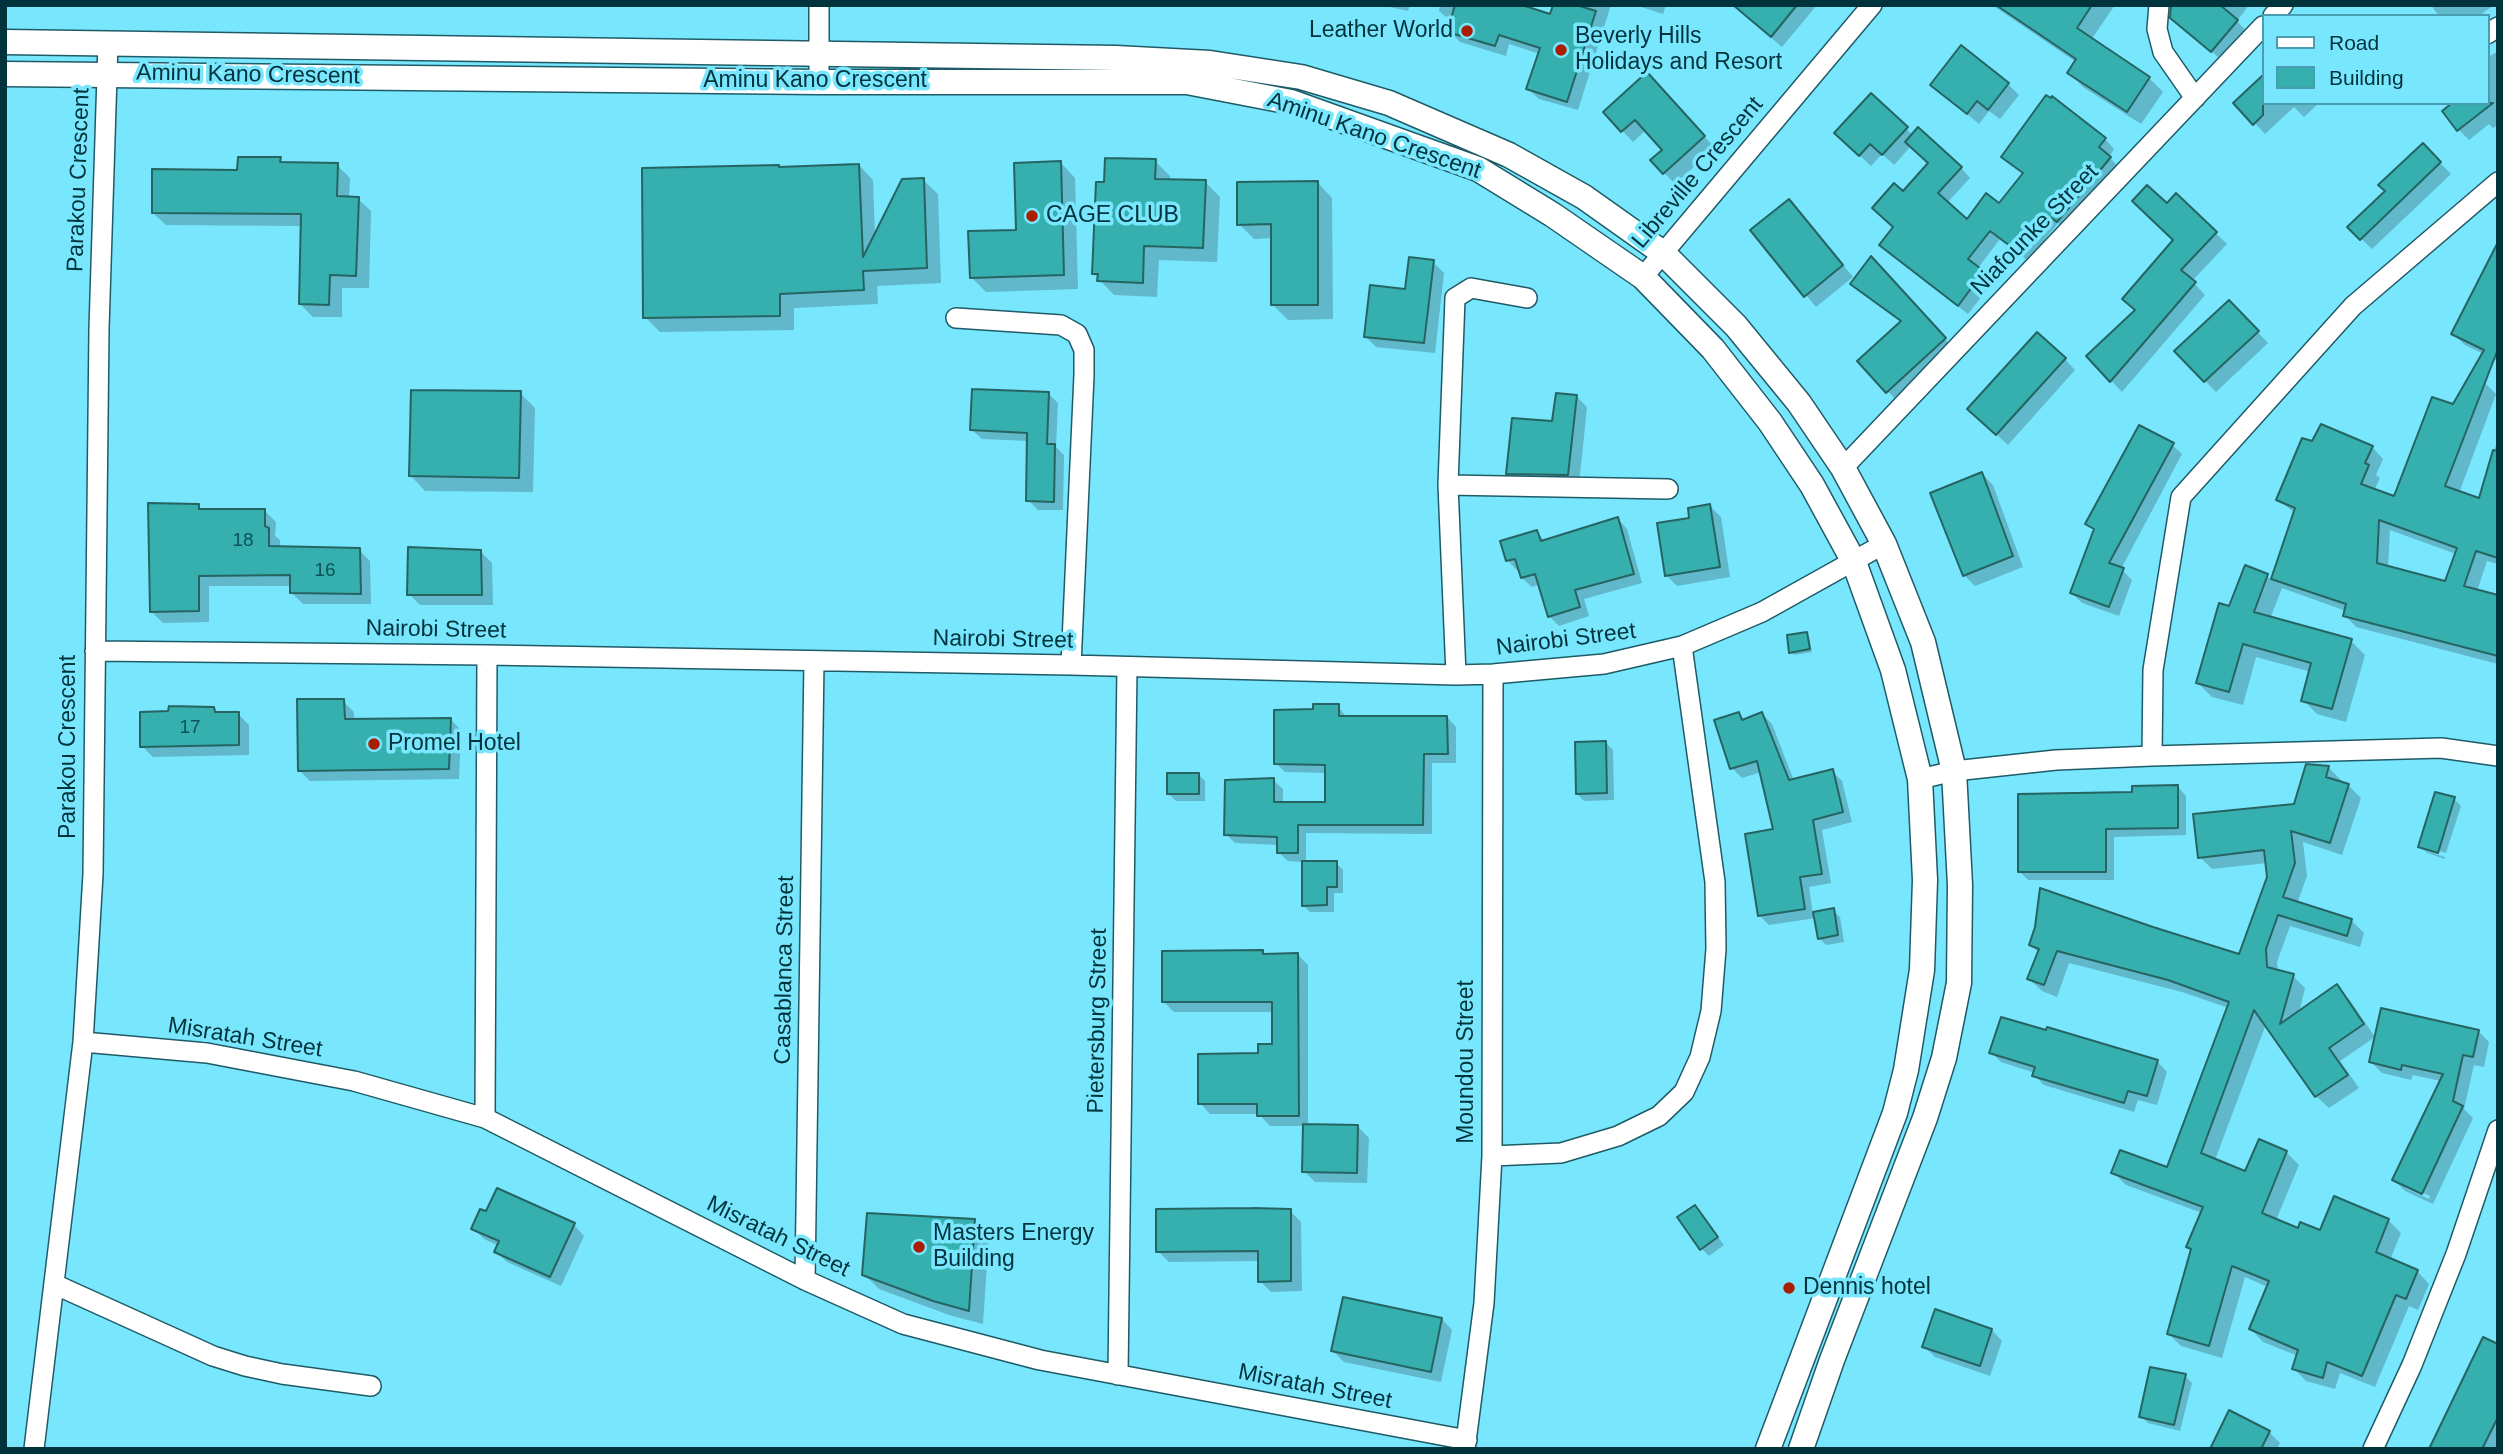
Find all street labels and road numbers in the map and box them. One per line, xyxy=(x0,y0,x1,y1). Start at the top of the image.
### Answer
street label: Aminu Kano Crescent xyxy=(136,59,360,91)
street label: Aminu Kano Crescent xyxy=(703,67,927,95)
street label: Aminu Kano Crescent xyxy=(1264,87,1484,185)
street label: Parakou Crescent xyxy=(62,88,96,272)
street label: Libreville Crescent xyxy=(1627,92,1769,254)
street label: Niafounke Street xyxy=(1966,159,2104,301)
street label: Nairobi Street xyxy=(365,615,507,645)
street label: Nairobi Street xyxy=(1495,618,1637,662)
street label: Nairobi Street xyxy=(932,625,1074,655)
street label: Parakou Crescent xyxy=(55,655,83,839)
street label: Casablanca Street xyxy=(770,875,800,1065)
street label: Pietersburg Street xyxy=(1083,928,1113,1114)
street label: Moundou Street xyxy=(1453,980,1481,1144)
street label: Misratah Street xyxy=(166,1012,324,1064)
street label: Misratah Street xyxy=(702,1190,854,1284)
street label: Misratah Street xyxy=(1236,1359,1394,1415)

